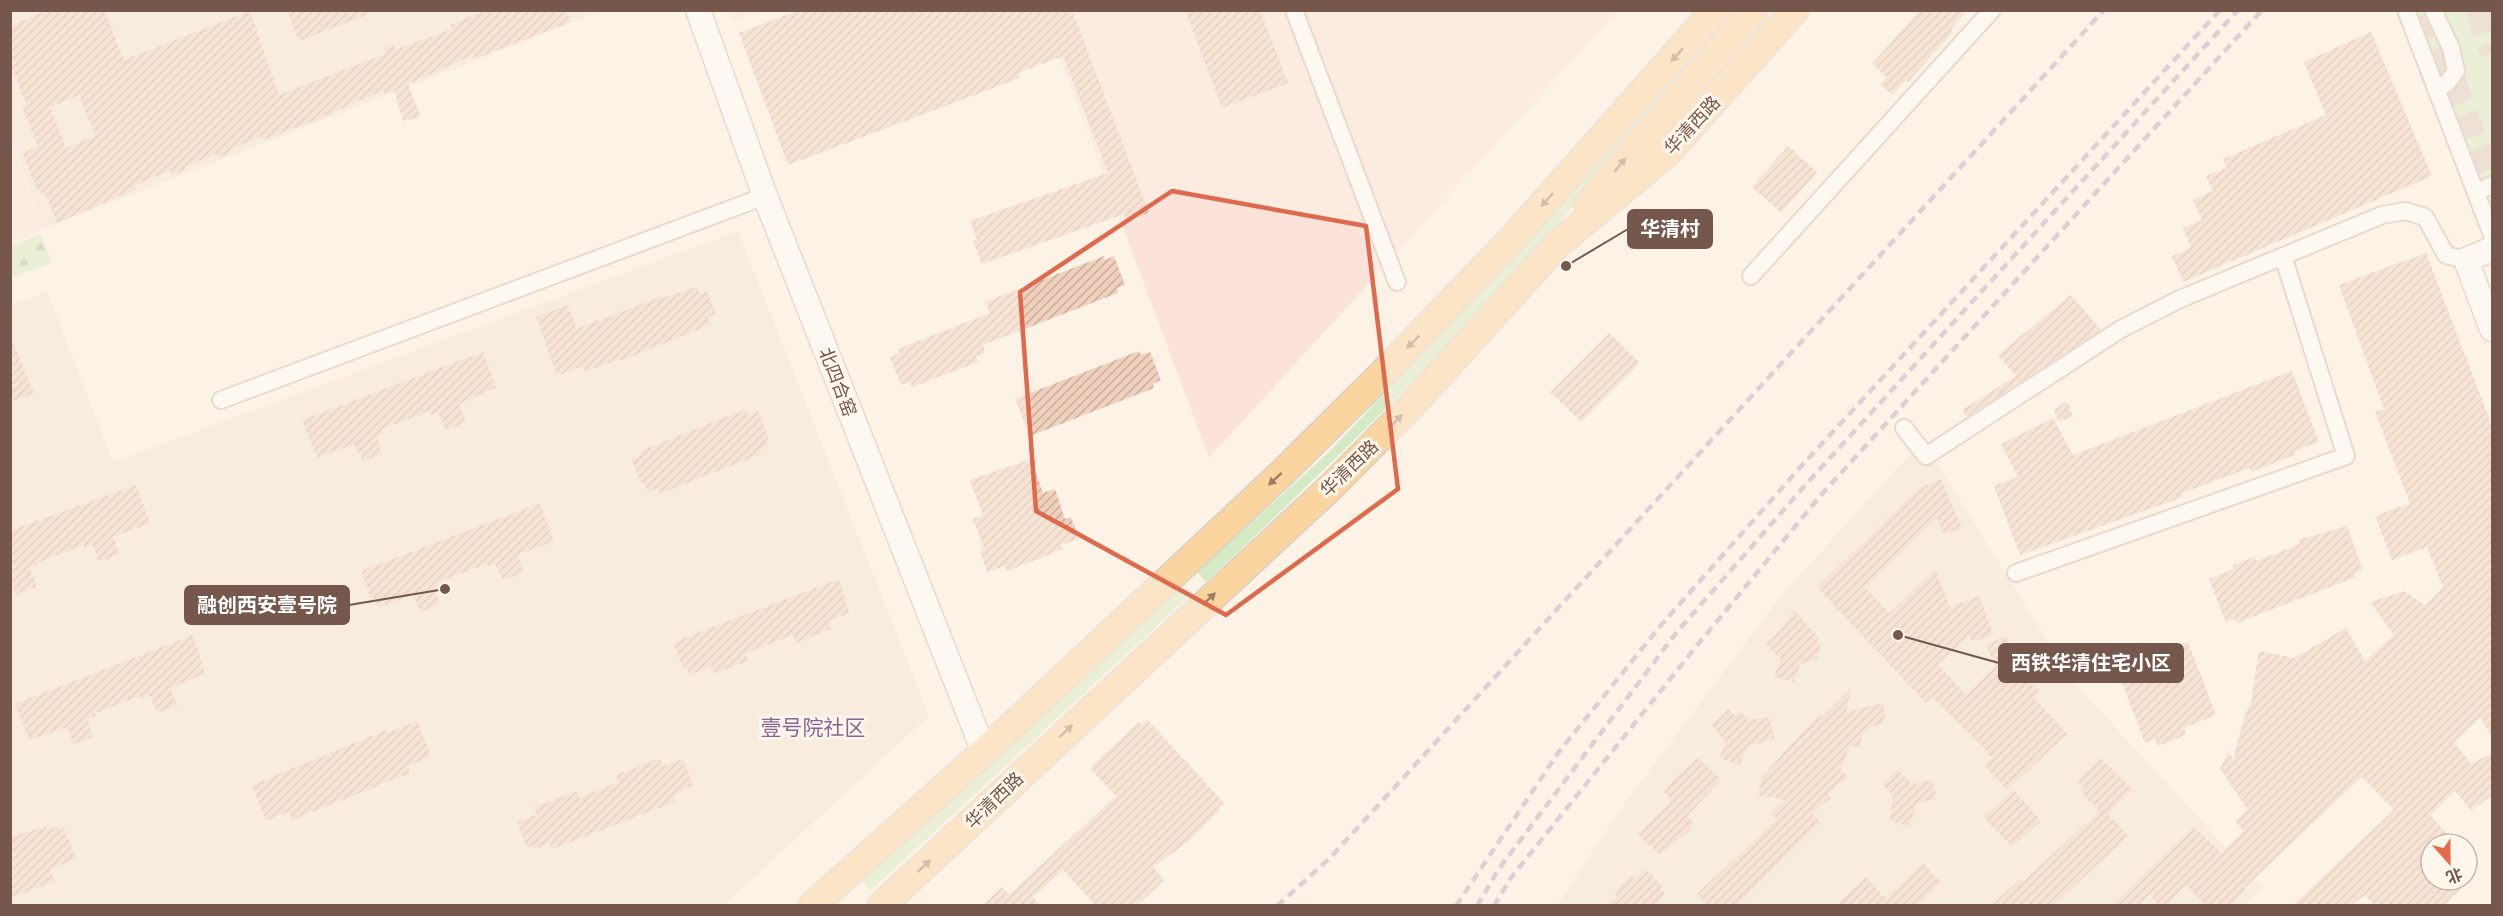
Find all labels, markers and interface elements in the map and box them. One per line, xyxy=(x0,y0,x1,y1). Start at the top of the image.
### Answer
one-way arrow xyxy=(1671,47,1684,62)
street label: 华清西路 xyxy=(1659,91,1725,159)
one-way arrow xyxy=(1613,158,1626,173)
one-way arrow xyxy=(1541,192,1554,207)
callout: 华清村 xyxy=(1628,210,1712,248)
text: 华清村 xyxy=(1640,216,1700,242)
one-way arrow xyxy=(1407,334,1421,348)
street label: 北四合窑 xyxy=(814,344,862,420)
one-way arrow xyxy=(1389,414,1403,429)
street label: 华清西路 xyxy=(1315,435,1383,501)
one-way arrow xyxy=(1268,472,1283,485)
callout: 融创西安壹号院 xyxy=(185,586,349,624)
text: 融创西安壹号院 xyxy=(197,592,337,618)
one-way arrow xyxy=(1201,593,1216,606)
callout: 西铁华清住宅小区 xyxy=(1999,644,2183,682)
text: 西铁华清住宅小区 xyxy=(2011,650,2171,676)
district label: 壹号院社区 xyxy=(761,714,866,741)
one-way arrow xyxy=(1058,725,1072,739)
street label: 华清西路 xyxy=(960,767,1028,833)
north arrow xyxy=(2419,832,2479,892)
one-way arrow xyxy=(917,859,932,873)
text: 北 xyxy=(2443,864,2465,888)

